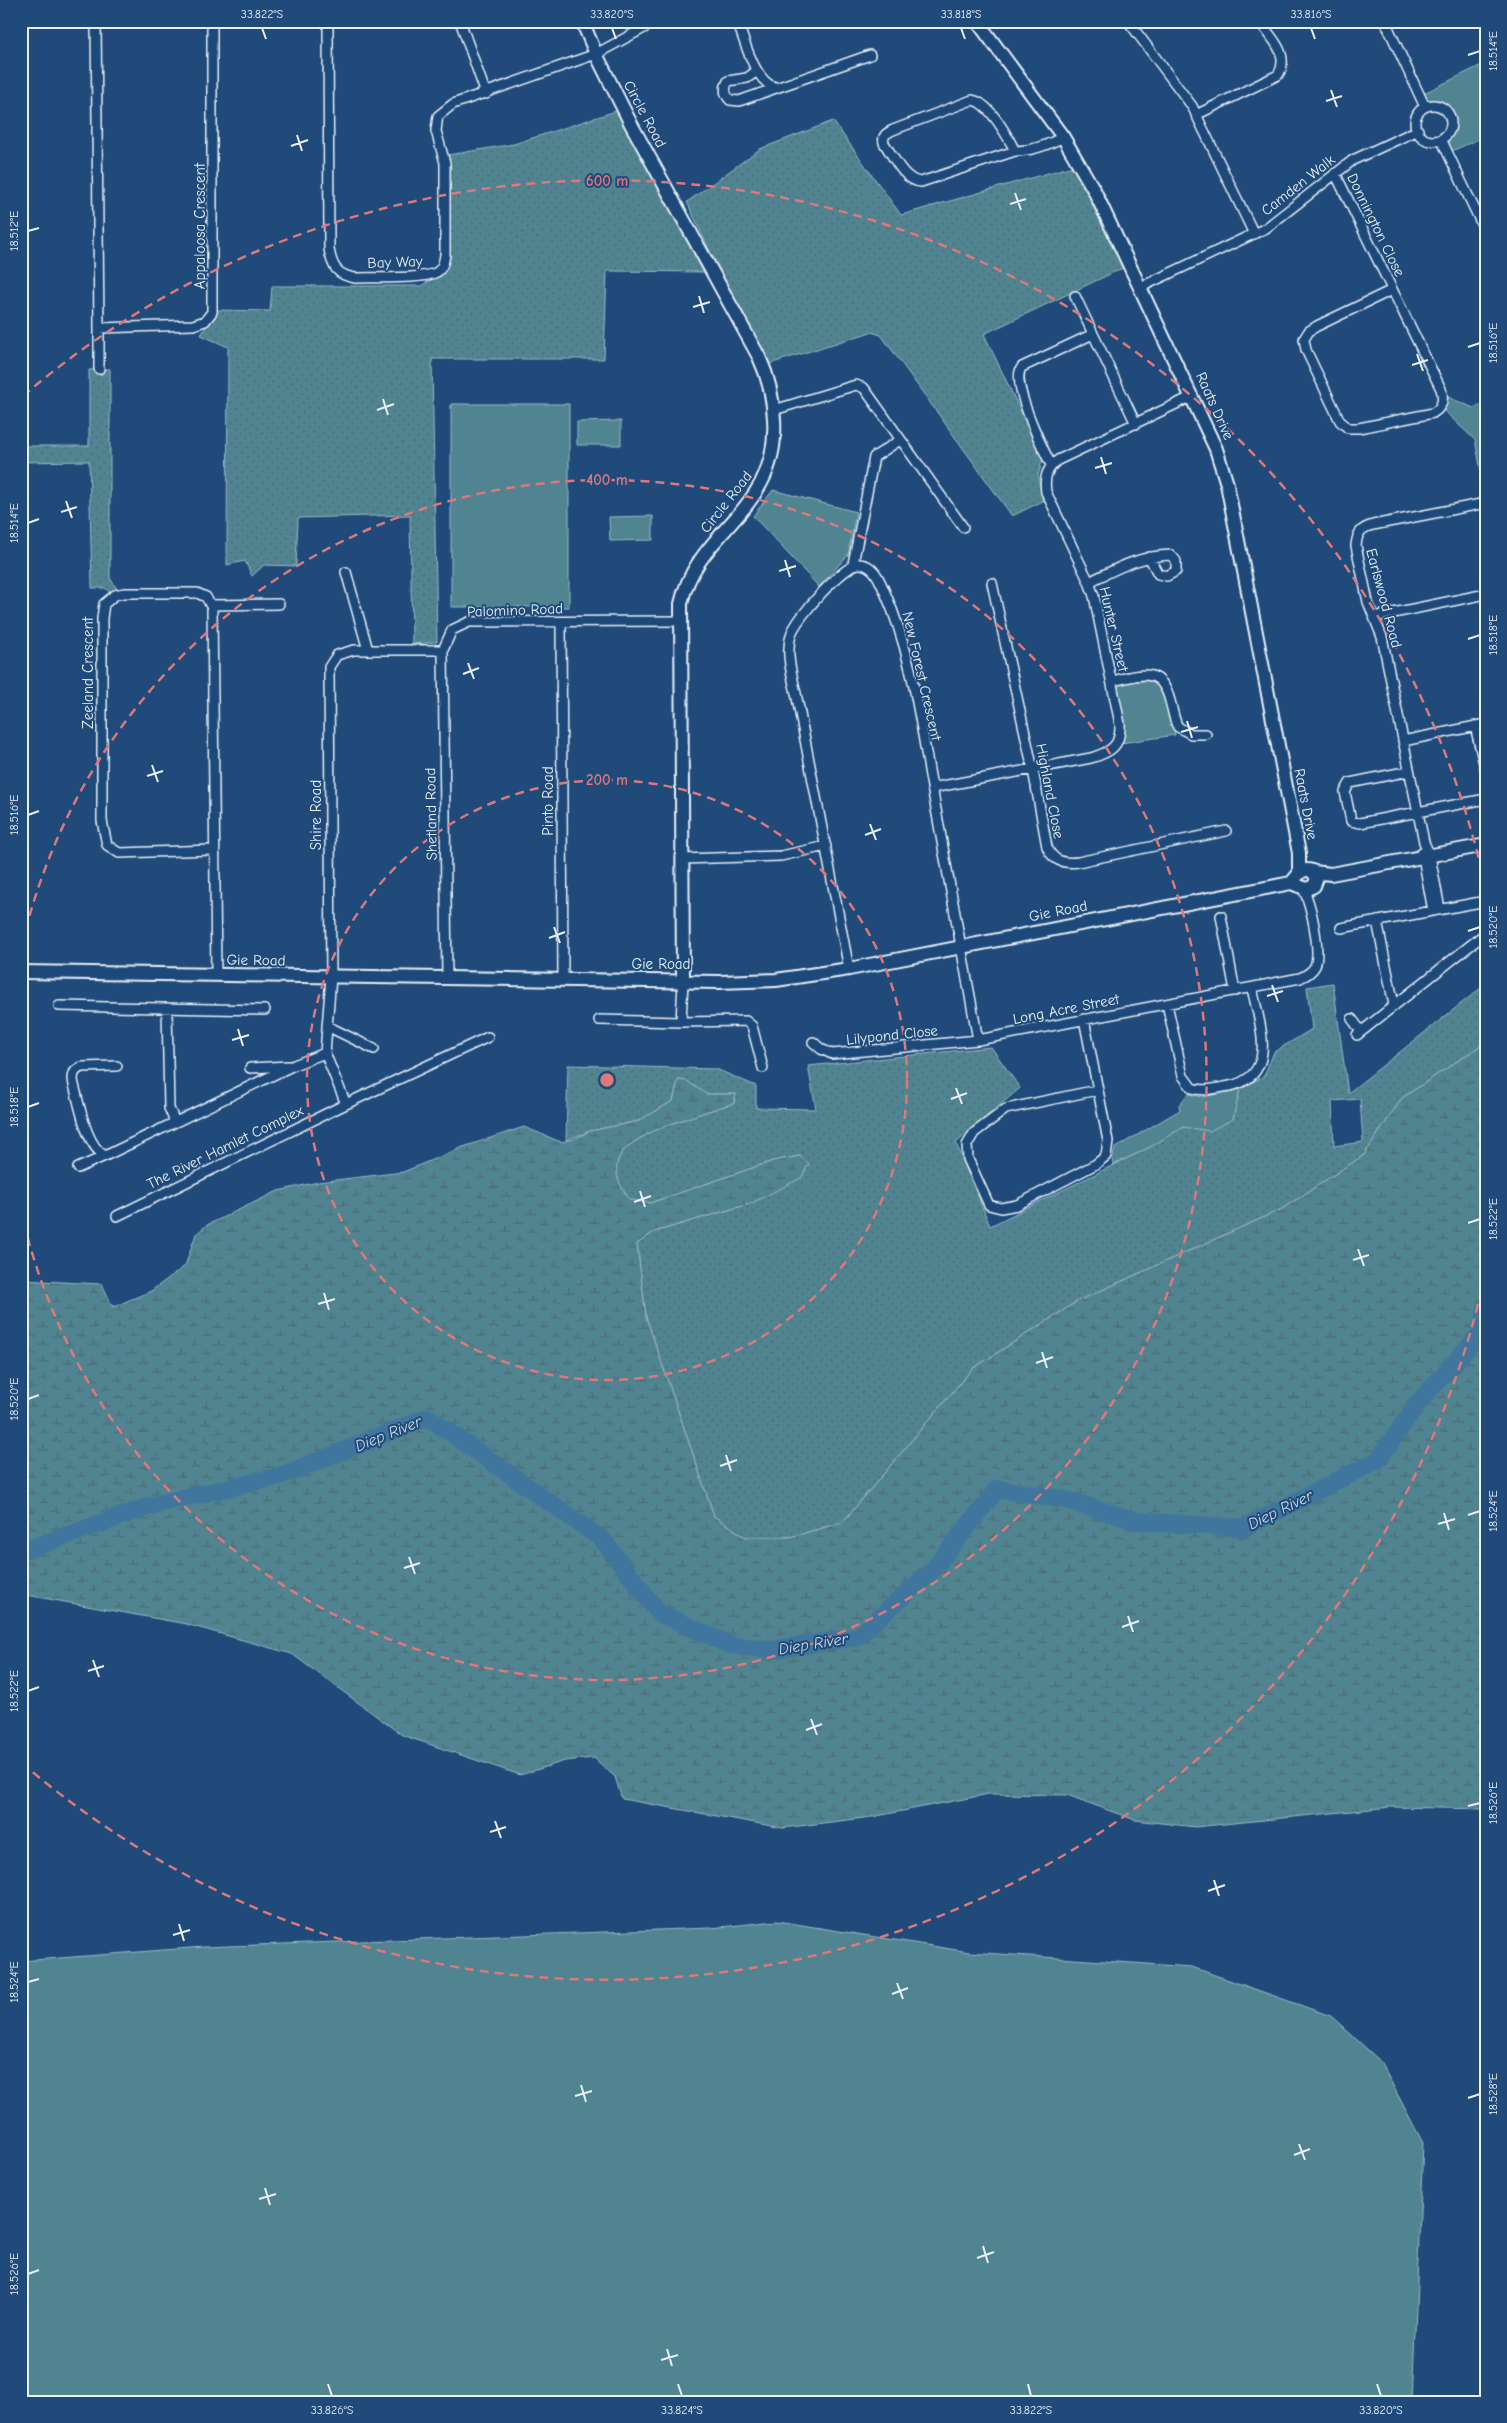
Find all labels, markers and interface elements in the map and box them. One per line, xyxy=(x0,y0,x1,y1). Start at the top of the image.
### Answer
text: 33.822°S xyxy=(241,7,284,21)
text: 33.820°S xyxy=(590,7,634,21)
text: 33.818°S xyxy=(941,7,982,21)
text: 33.816°S xyxy=(1290,7,1332,21)
text: 18.514°E xyxy=(1486,31,1500,71)
street label: Circle Road xyxy=(620,77,670,151)
street label: Camden Walk xyxy=(1258,150,1339,219)
street label: Appaloosa Crescent xyxy=(191,162,209,289)
street label: Donnington Close xyxy=(1343,170,1409,280)
text: 600 m xyxy=(586,172,628,190)
text: 18.512°E xyxy=(7,211,21,251)
street label: Bay Way xyxy=(367,252,423,272)
text: 18.516°E xyxy=(1486,323,1500,363)
street label: Raats Drive xyxy=(1192,369,1238,443)
street label: Circle Road xyxy=(696,467,756,537)
text: 400 m xyxy=(586,471,628,489)
text: 18.514°E xyxy=(7,503,21,543)
street label: Earlswood Road xyxy=(1362,546,1406,650)
street label: Hunter Street xyxy=(1095,585,1133,674)
street label: Palomino Road xyxy=(467,599,563,621)
street label: New Forest Crescent xyxy=(898,610,946,743)
text: 18.518°E xyxy=(1486,615,1500,655)
street label: Zeeland Crescent xyxy=(79,616,97,729)
street label: Highland Close xyxy=(1032,742,1068,841)
street label: Pinto Road xyxy=(539,766,557,836)
street label: Shetland Road xyxy=(421,767,441,861)
street label: Raats Drive xyxy=(1290,767,1322,842)
text: 200 m xyxy=(586,771,628,789)
street label: Shire Road xyxy=(307,780,325,850)
text: 18.516°E xyxy=(7,795,21,835)
street label: Gie Road xyxy=(1027,897,1089,925)
text: 18.520°E xyxy=(1486,905,1500,949)
street label: Gie Road xyxy=(226,950,286,970)
street label: Gie Road xyxy=(631,955,691,973)
street label: Long Acre Street xyxy=(1011,990,1121,1028)
street label: Lilypond Close xyxy=(845,1021,939,1049)
centre of rings xyxy=(598,1071,616,1089)
text: 18.518°E xyxy=(7,1087,21,1127)
street label: The River Hamlet Complex xyxy=(144,1101,307,1193)
text: 18.522°E xyxy=(1486,1198,1500,1240)
text: 18.520°E xyxy=(7,1377,21,1421)
water label: Diep River xyxy=(353,1412,425,1455)
water label: Diep River xyxy=(1245,1486,1316,1533)
text: 18.524°E xyxy=(1486,1490,1500,1532)
water label: Diep River xyxy=(777,1630,850,1658)
text: 18.522°E xyxy=(7,1670,21,1712)
text: 18.526°E xyxy=(1486,1782,1500,1824)
text: 18.524°E xyxy=(7,1961,21,2003)
text: 18.528°E xyxy=(1486,2073,1500,2115)
text: 18.526°E xyxy=(7,2253,21,2295)
text: 33.826°S xyxy=(311,2403,354,2417)
text: 33.824°S xyxy=(661,2403,703,2417)
text: 33.822°S xyxy=(1010,2403,1053,2417)
text: 33.820°S xyxy=(1359,2403,1403,2417)

